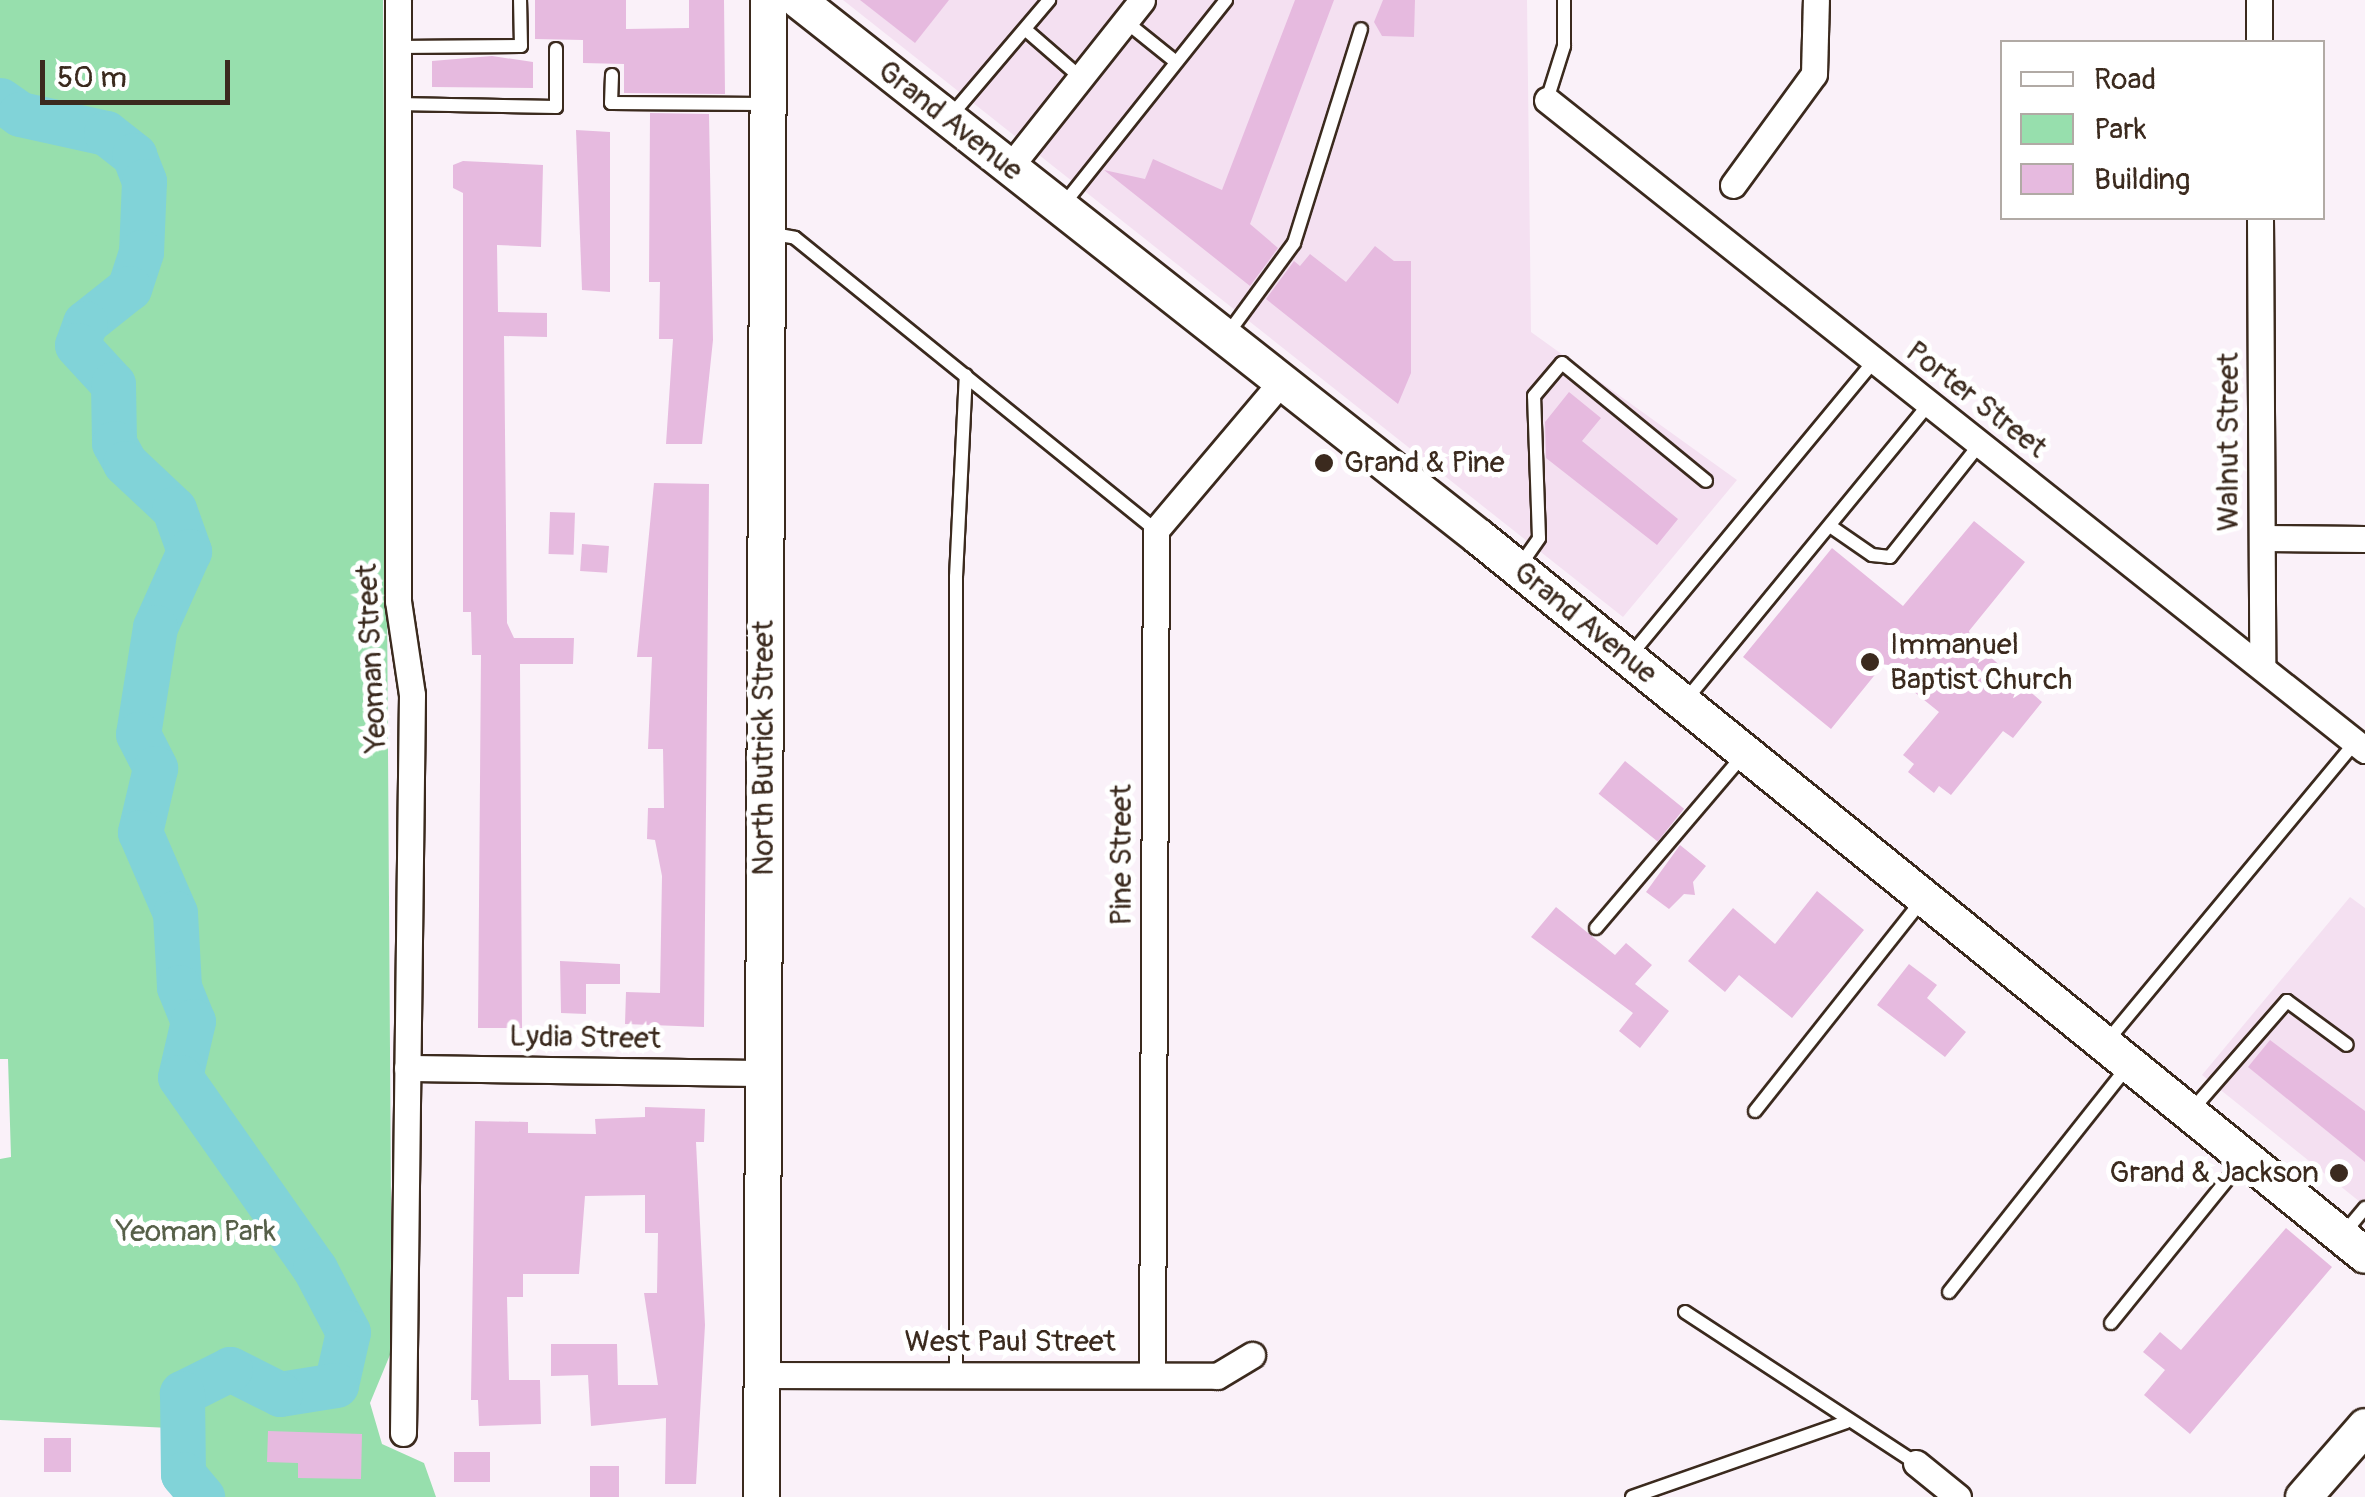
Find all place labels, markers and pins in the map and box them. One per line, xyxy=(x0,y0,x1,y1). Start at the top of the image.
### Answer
place label: Grand & Pine xyxy=(1344,445,1504,481)
marker: Grand & Pine xyxy=(1313,452,1335,474)
place label: Immanuel Baptist Church xyxy=(1890,627,2072,698)
marker: Immanuel Baptist Church xyxy=(1859,651,1881,673)
place label: Grand & Jackson xyxy=(2110,1155,2319,1191)
marker: Grand & Jackson xyxy=(2328,1162,2350,1184)

